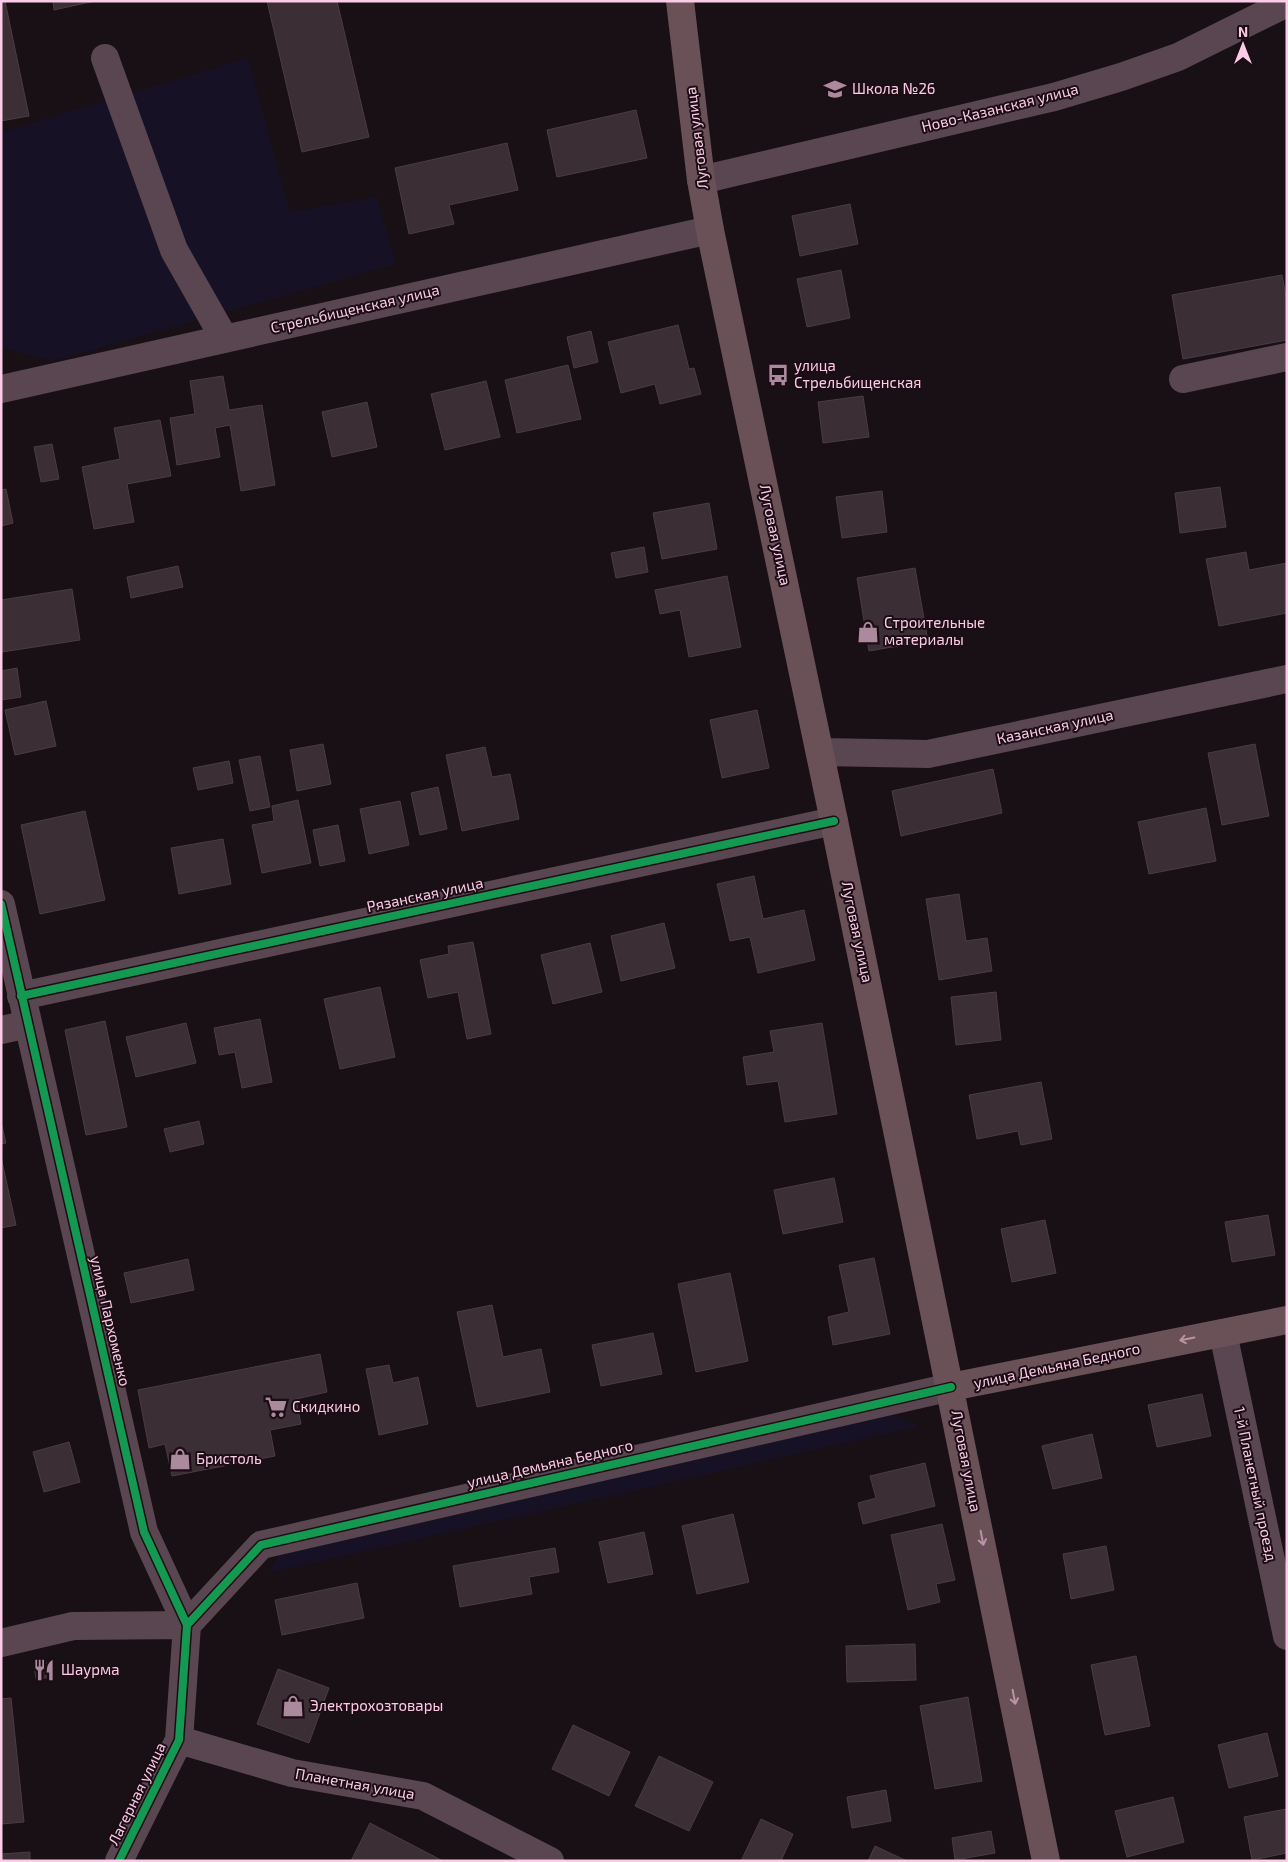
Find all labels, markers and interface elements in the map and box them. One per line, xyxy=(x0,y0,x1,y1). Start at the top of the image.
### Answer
north arrow xyxy=(1218,20,1268,70)
text: N xyxy=(1238,23,1248,40)
school or university icon: Школа №26 xyxy=(822,76,848,102)
place label: Школа №26 xyxy=(852,79,935,97)
street label: Ново-Казанская улица xyxy=(919,79,1080,136)
street label: Луговая улица xyxy=(681,86,712,190)
street label: Стрельбищенская улица xyxy=(269,280,441,337)
place label: улица Стрельбищенская xyxy=(794,356,921,391)
bus stop icon: улица Стрельбищенская xyxy=(765,362,791,388)
street label: Луговая улица xyxy=(755,483,795,587)
place label: Строительные материалы xyxy=(884,613,985,648)
shop icon: Строительные материалы xyxy=(855,619,881,645)
street label: Казанская улица xyxy=(995,705,1115,748)
street label: Рязанская улица xyxy=(365,873,485,916)
street label: Луговая улица xyxy=(837,880,877,984)
street label: улица Пархоменко xyxy=(86,1254,135,1388)
one-way arrow xyxy=(1180,1335,1196,1345)
street label: улица Демьяна Бедного xyxy=(972,1339,1142,1392)
supermarket icon: Скидкино xyxy=(263,1394,289,1420)
place label: Скидкино xyxy=(292,1397,360,1415)
street label: 1-й Планетный проезд xyxy=(1231,1405,1281,1563)
street label: Луговая улица xyxy=(947,1408,986,1513)
street label: улица Демьяна Бедного xyxy=(465,1435,635,1492)
shop icon: Бристоль xyxy=(167,1446,193,1472)
place label: Бристоль xyxy=(196,1449,262,1467)
one-way arrow xyxy=(977,1530,987,1546)
restaurant icon: Шаурма xyxy=(31,1657,57,1683)
place label: Шаурма xyxy=(61,1660,119,1679)
one-way arrow xyxy=(1009,1689,1019,1705)
shop icon: Электрохозтовары xyxy=(280,1693,306,1719)
place label: Электрохозтовары xyxy=(310,1696,443,1714)
street label: Лагерная улица xyxy=(103,1739,170,1848)
street label: Планетная улица xyxy=(294,1764,416,1803)

